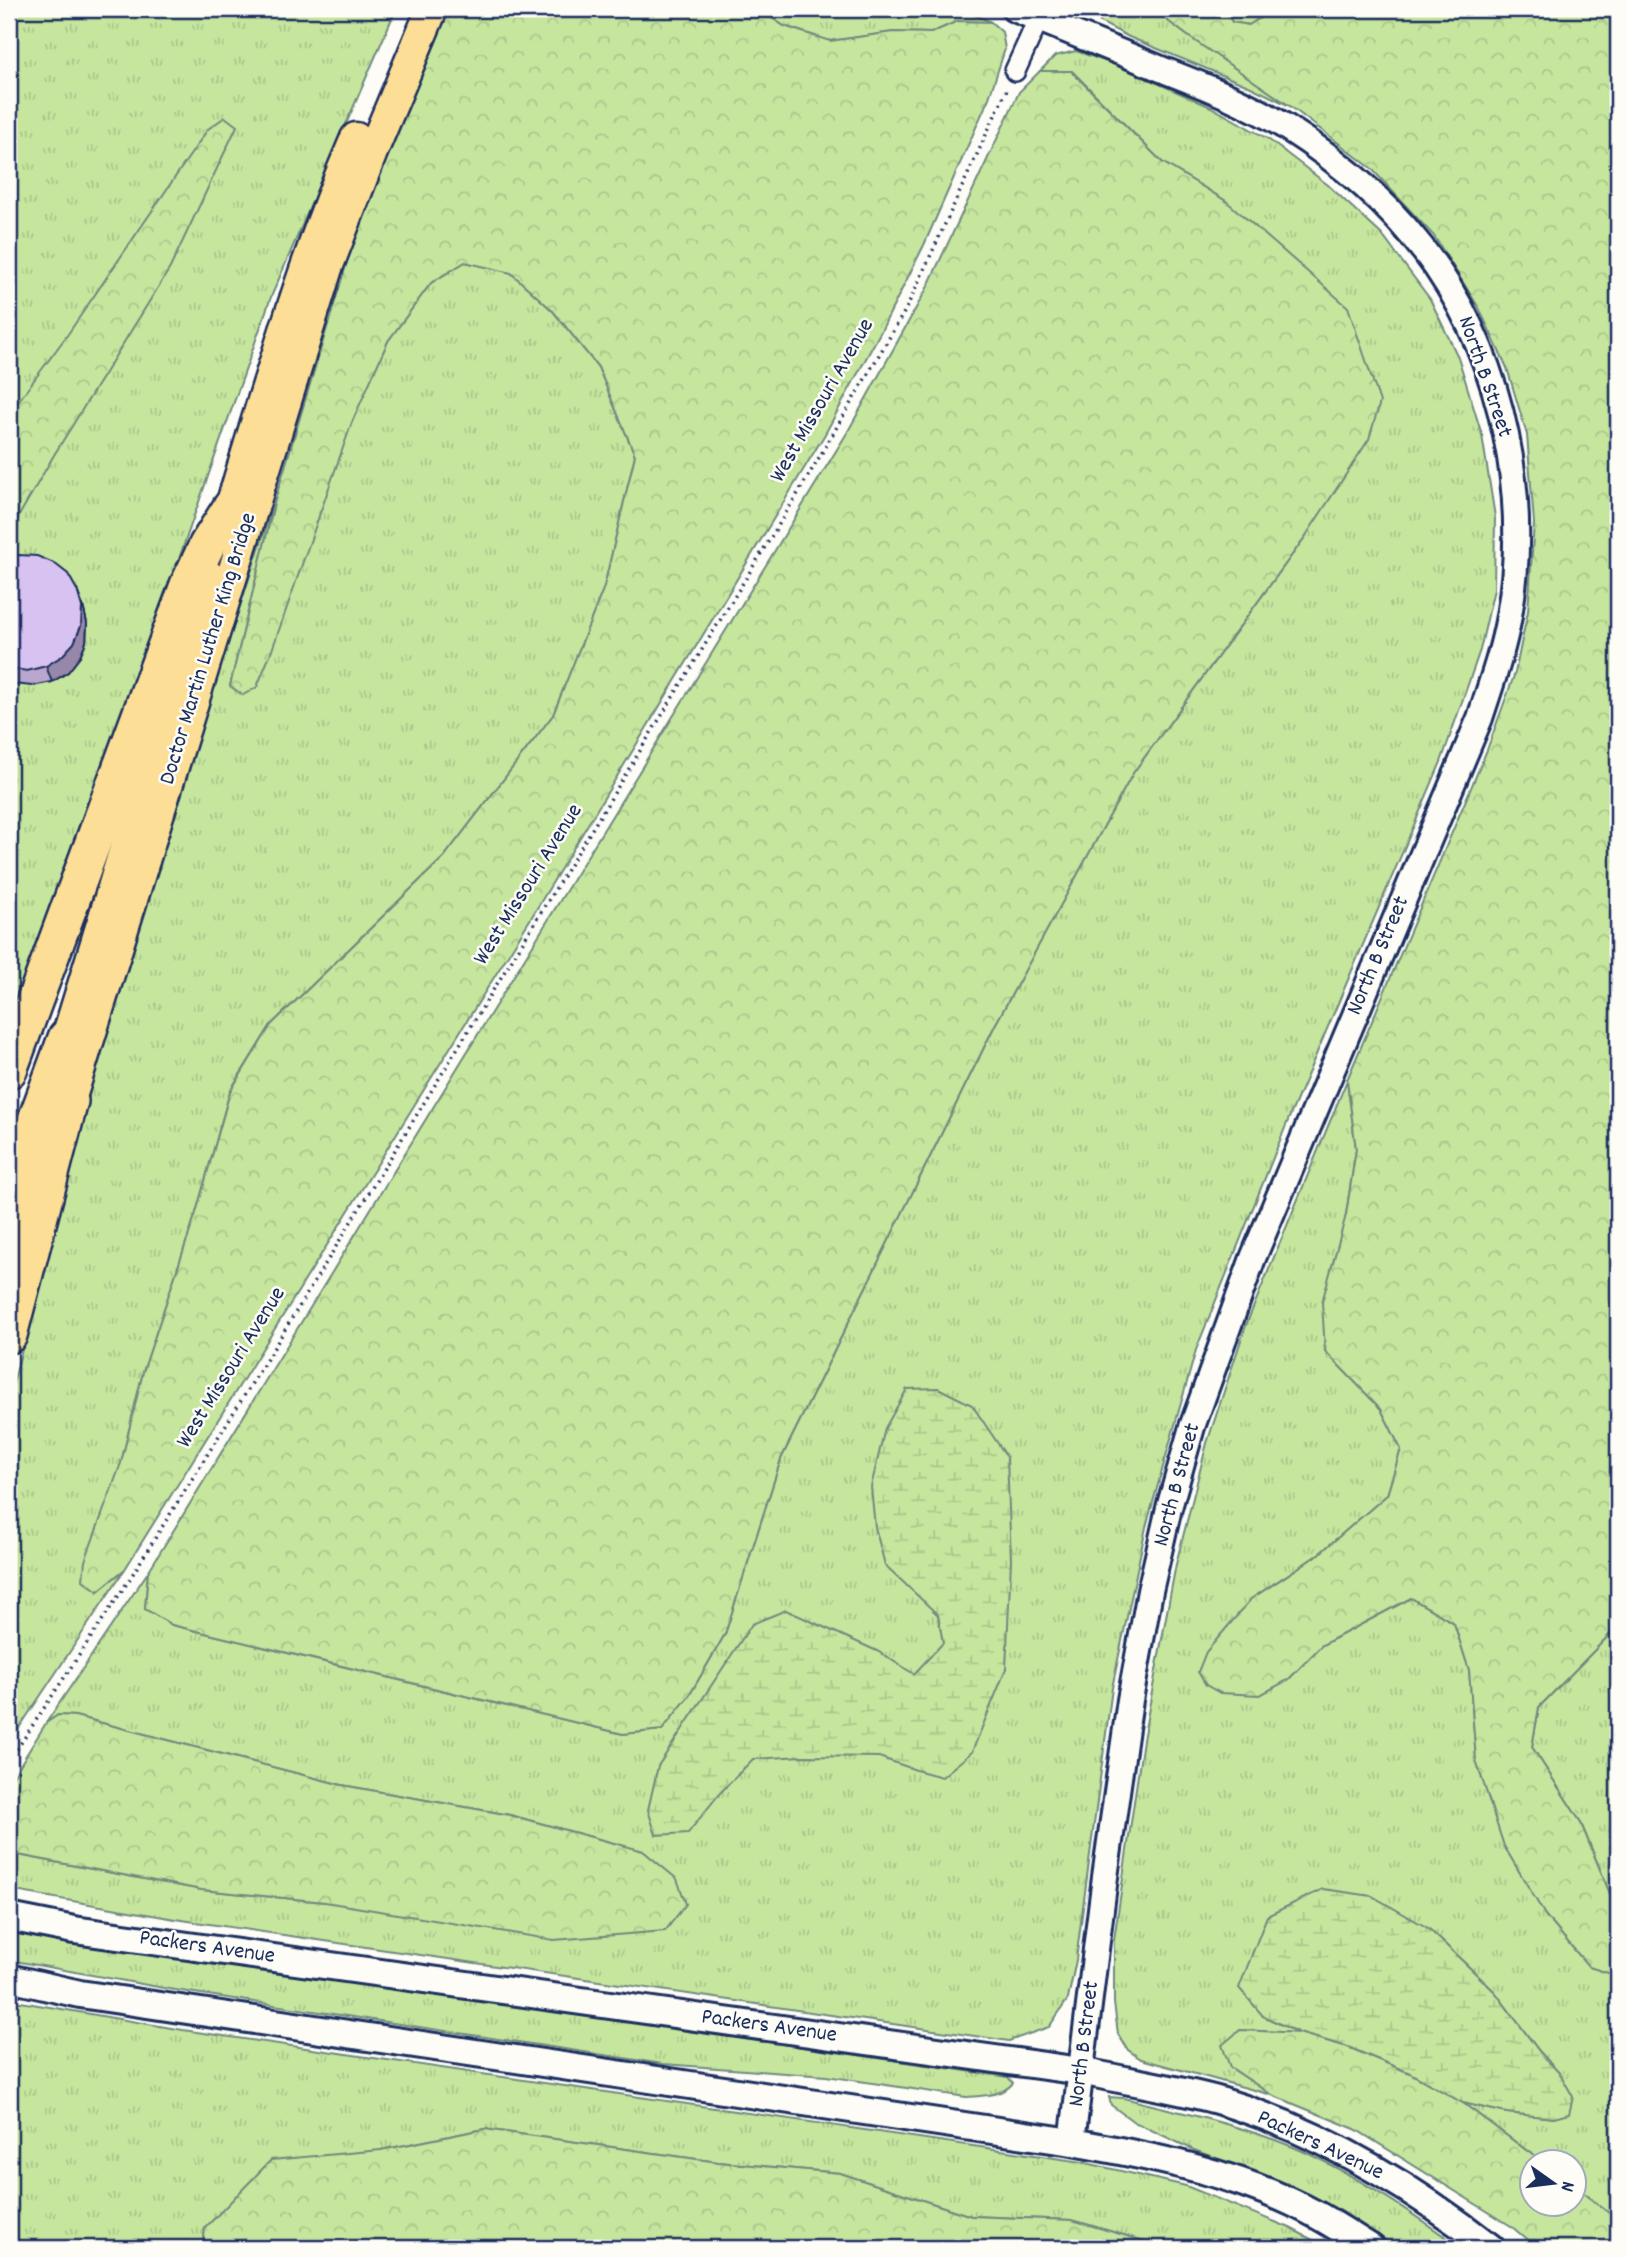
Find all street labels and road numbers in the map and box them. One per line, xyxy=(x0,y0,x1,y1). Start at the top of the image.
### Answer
street label: North B Street xyxy=(1448,312,1520,442)
street label: West Missouri Avenue xyxy=(762,313,884,489)
street label: Doctor Martin Luther King Bridge xyxy=(152,509,266,789)
street label: West Missouri Avenue xyxy=(466,798,592,972)
street label: North B Street xyxy=(1339,891,1419,1021)
street label: West Missouri Avenue xyxy=(169,1281,295,1455)
street label: North B Street xyxy=(1146,1420,1210,1550)
street label: Packers Avenue xyxy=(137,1922,277,1974)
street label: North B Street xyxy=(1061,1979,1109,2109)
street label: Packers Avenue xyxy=(699,2001,839,2053)
street label: Packers Avenue xyxy=(1251,2102,1389,2190)

